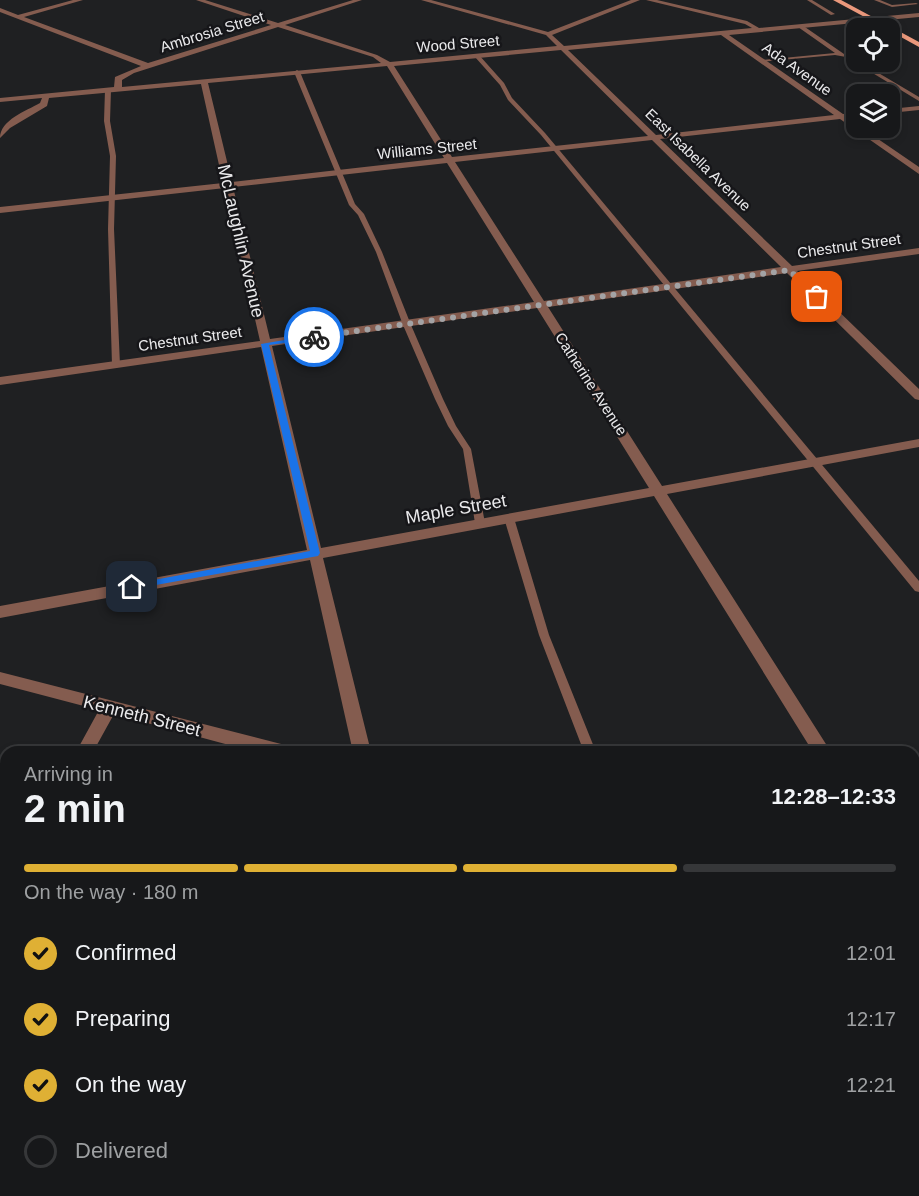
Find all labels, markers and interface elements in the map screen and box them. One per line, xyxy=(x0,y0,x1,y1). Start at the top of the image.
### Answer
street label: Ambrosia Street xyxy=(158,7,267,55)
map controls xyxy=(846,18,900,138)
button: locate xyxy=(846,18,900,72)
street label: Wood Street xyxy=(416,31,501,56)
street label: Ada Avenue xyxy=(759,39,835,99)
button: layers xyxy=(846,84,900,138)
street label: East Isabella Avenue xyxy=(642,105,755,214)
street label: Williams Street xyxy=(376,135,478,162)
street label: McLaughlin Avenue xyxy=(214,162,268,320)
street label: Chestnut Street xyxy=(796,230,903,261)
pin xyxy=(791,271,842,322)
icon: bag xyxy=(800,280,833,313)
courier xyxy=(284,307,344,367)
icon: bike xyxy=(298,321,331,354)
street label: Chestnut Street xyxy=(137,323,244,354)
street label: Catherine Avenue xyxy=(552,329,631,438)
street label: Maple Street xyxy=(404,490,508,528)
pin xyxy=(106,561,157,612)
icon: home xyxy=(115,570,148,603)
street label: Kenneth Street xyxy=(81,692,203,740)
text: Arriving in xyxy=(24,763,113,785)
text: 12:28–12:33 xyxy=(771,784,896,809)
text: 2 min xyxy=(24,787,126,830)
text: On the way · 180 m xyxy=(24,881,199,903)
icon: check xyxy=(24,937,57,970)
text: Confirmed xyxy=(75,940,176,965)
text: 12:01 xyxy=(846,942,896,964)
icon: check xyxy=(24,1003,57,1036)
text: Preparing xyxy=(75,1006,170,1031)
text: 12:17 xyxy=(846,1008,896,1030)
icon: check xyxy=(24,1069,57,1102)
text: On the way xyxy=(75,1072,186,1097)
text: 12:21 xyxy=(846,1074,896,1096)
text: Delivered xyxy=(75,1138,168,1163)

